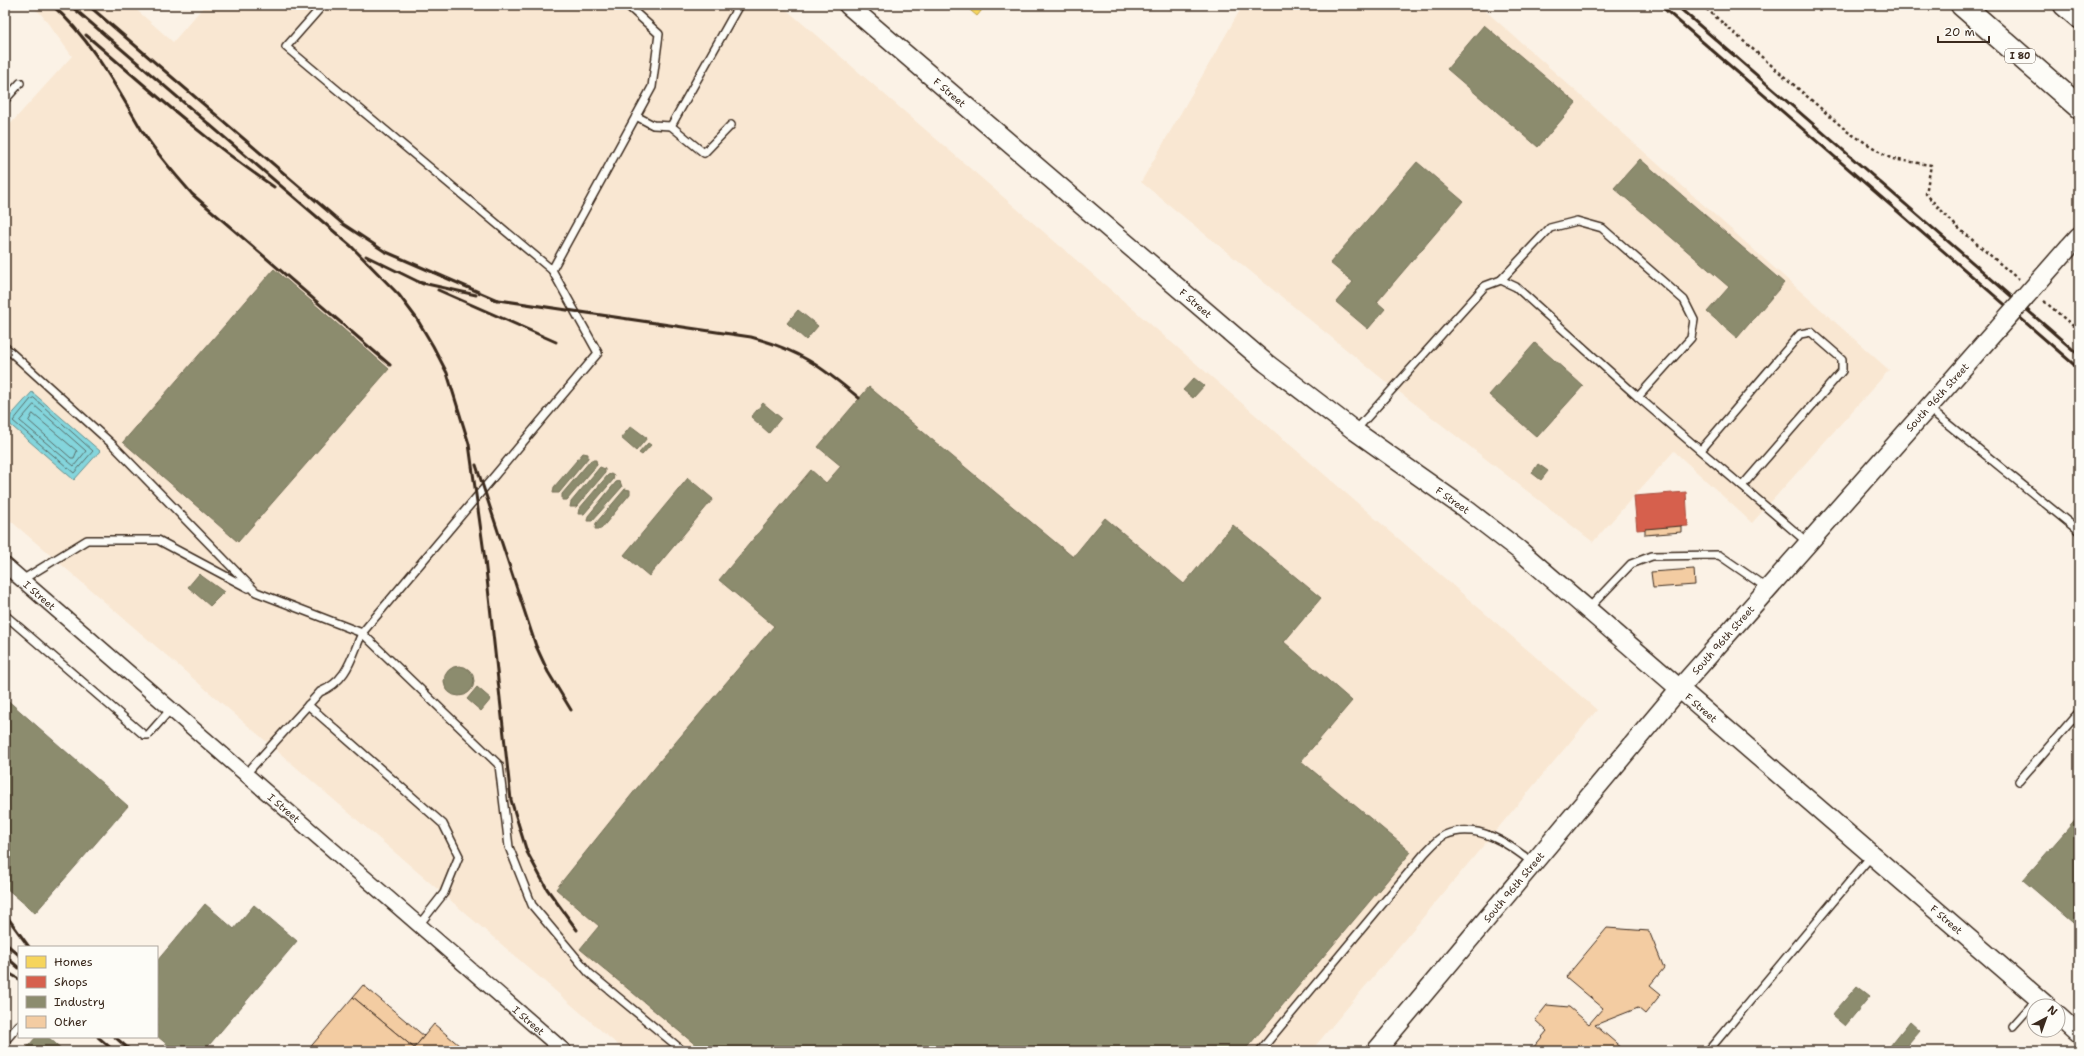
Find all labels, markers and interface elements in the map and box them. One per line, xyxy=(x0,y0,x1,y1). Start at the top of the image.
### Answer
scale bar xyxy=(1938,18,1989,44)
text: 20 m xyxy=(1944,24,1975,40)
road number: I 80 xyxy=(2005,49,2035,63)
street label: F Street xyxy=(931,75,968,110)
street label: F Street xyxy=(1177,286,1214,321)
street label: South 96th Street xyxy=(1903,360,1972,434)
street label: F Street xyxy=(1433,484,1472,517)
street label: I Street xyxy=(21,578,58,613)
street label: South 96th Street xyxy=(1689,603,1757,677)
street label: F Street xyxy=(1682,690,1720,725)
street label: I Street xyxy=(265,791,303,826)
street label: South 96th Street xyxy=(1481,849,1547,925)
street label: F Street xyxy=(1927,902,1965,937)
legend xyxy=(18,946,158,1038)
text: Homes xyxy=(54,954,93,970)
text: Shops xyxy=(54,974,88,990)
text: Industry xyxy=(54,994,105,1010)
north arrow xyxy=(2026,998,2066,1038)
text: N xyxy=(2044,1002,2061,1020)
street label: I Street xyxy=(510,1003,547,1038)
text: Other xyxy=(54,1014,88,1030)

